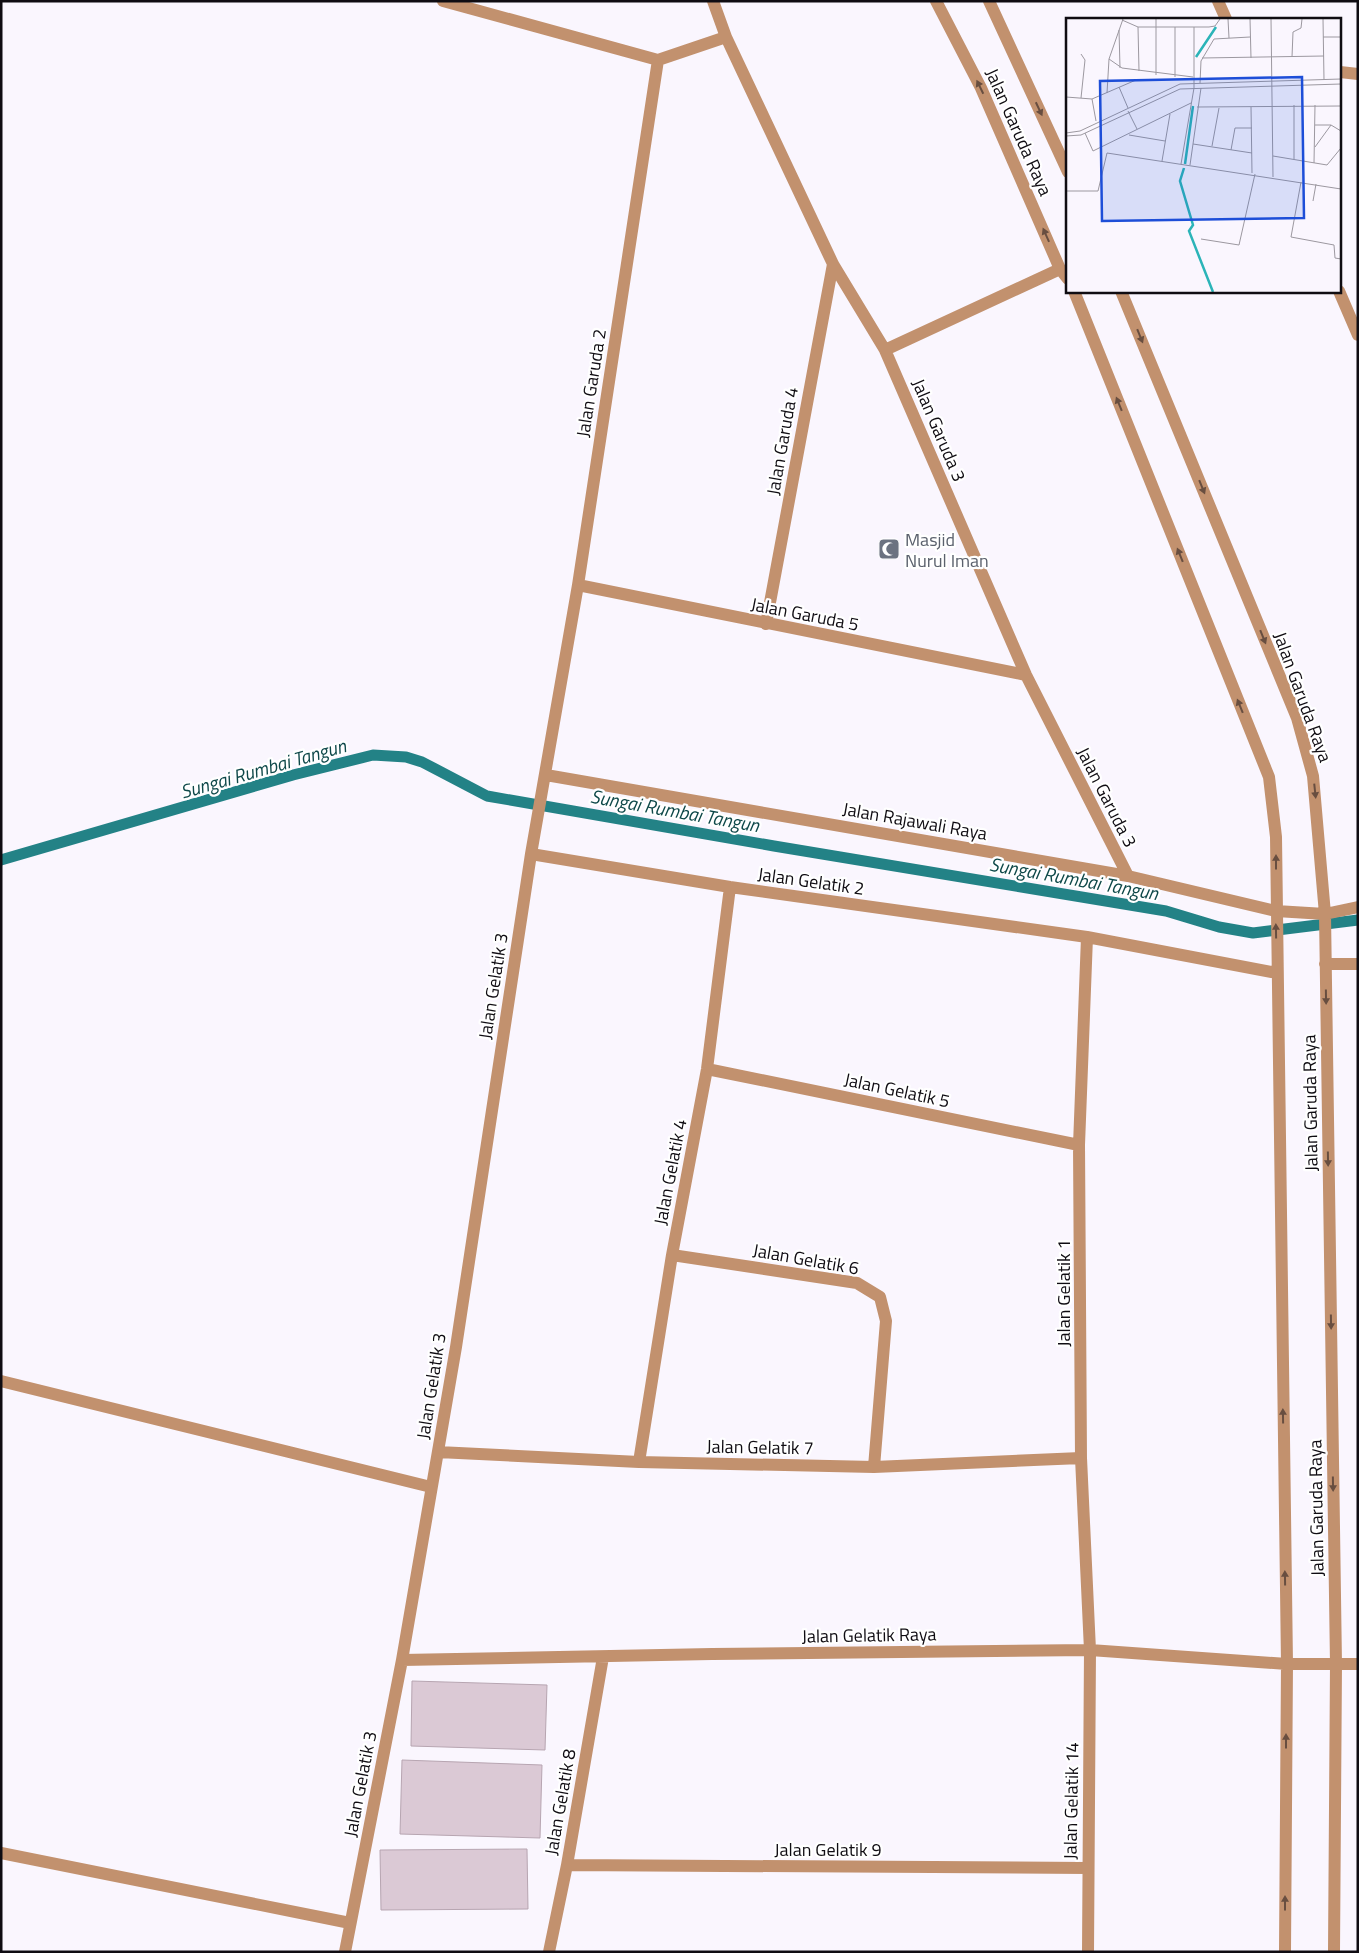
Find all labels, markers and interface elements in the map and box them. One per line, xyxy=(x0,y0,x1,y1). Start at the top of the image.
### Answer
inset map xyxy=(1066,18,1342,292)
street label: Jalan Garuda Raya xyxy=(979,64,1059,200)
one-way arrow xyxy=(975,80,983,94)
one-way arrow xyxy=(1035,102,1043,116)
one-way arrow xyxy=(1041,228,1049,242)
street label: Jalan Garuda 2 xyxy=(569,327,613,439)
one-way arrow xyxy=(1136,329,1144,344)
street label: Jalan Garuda 3 xyxy=(905,374,973,486)
street label: Jalan Garuda 4 xyxy=(759,385,805,497)
one-way arrow xyxy=(1115,397,1123,411)
one-way arrow xyxy=(1198,480,1206,494)
place label: Masjid Nurul Iman xyxy=(905,526,989,574)
mosque icon: Masjid Nurul Iman xyxy=(877,537,901,561)
one-way arrow xyxy=(1176,547,1184,562)
street label: Jalan Garuda 5 xyxy=(749,590,861,638)
street label: Jalan Garuda Raya xyxy=(1267,628,1339,766)
one-way arrow xyxy=(1260,630,1268,644)
one-way arrow xyxy=(1236,699,1244,713)
water label: Sungai Rumbai Tangun xyxy=(177,730,350,806)
street label: Jalan Garuda 3 xyxy=(1070,742,1144,852)
water label: Sungai Rumbai Tangun xyxy=(588,781,762,839)
one-way arrow xyxy=(1311,783,1319,799)
street label: Jalan Rajawali Raya xyxy=(841,795,989,847)
water label: Sungai Rumbai Tangun xyxy=(987,849,1161,907)
one-way arrow xyxy=(1272,854,1280,870)
street label: Jalan Gelatik 2 xyxy=(756,860,866,902)
one-way arrow xyxy=(1272,922,1280,938)
street label: Jalan Gelatik 3 xyxy=(471,931,515,1041)
one-way arrow xyxy=(1322,989,1330,1005)
street label: Jalan Garuda Raya xyxy=(1295,1034,1325,1172)
street label: Jalan Gelatik 5 xyxy=(842,1066,952,1114)
street label: Jalan Gelatik 4 xyxy=(647,1117,693,1227)
one-way arrow xyxy=(1324,1152,1332,1168)
street label: Jalan Gelatik 6 xyxy=(751,1236,861,1282)
street label: Jalan Gelatik 1 xyxy=(1050,1239,1077,1347)
one-way arrow xyxy=(1327,1314,1335,1330)
street label: Jalan Gelatik 3 xyxy=(409,1331,453,1441)
one-way arrow xyxy=(1279,1407,1287,1423)
street label: Jalan Gelatik 7 xyxy=(706,1433,814,1461)
street label: Jalan Garuda Raya xyxy=(1301,1439,1331,1577)
one-way arrow xyxy=(1329,1477,1337,1493)
one-way arrow xyxy=(1281,1570,1289,1586)
street label: Jalan Gelatik Raya xyxy=(801,1620,937,1650)
street label: Jalan Gelatik 3 xyxy=(337,1729,383,1839)
one-way arrow xyxy=(1282,1732,1290,1748)
street label: Jalan Gelatik 14 xyxy=(1056,1742,1086,1860)
street label: Jalan Gelatik 8 xyxy=(537,1747,583,1857)
street label: Jalan Gelatik 9 xyxy=(774,1836,882,1863)
one-way arrow xyxy=(1281,1895,1289,1911)

